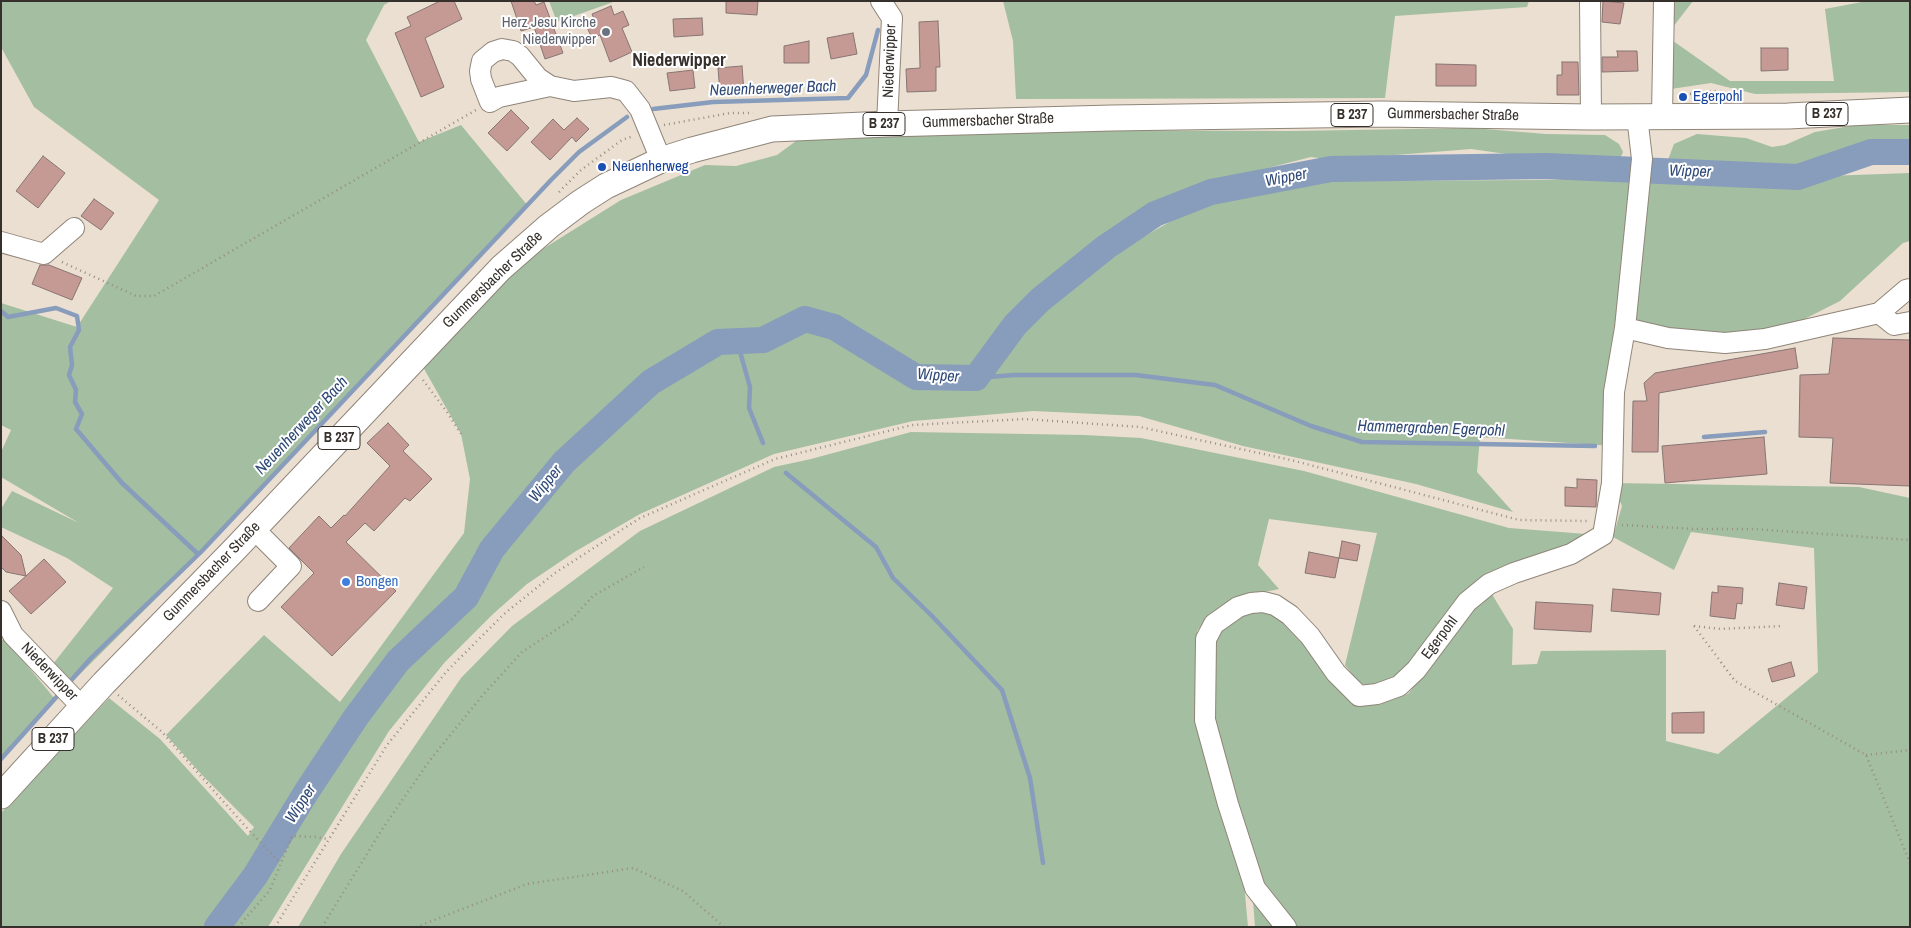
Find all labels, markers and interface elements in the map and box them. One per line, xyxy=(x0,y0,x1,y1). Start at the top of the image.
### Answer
place label: Herz Jesu Kirche Niederwipper xyxy=(502,14,596,49)
street label: Niederwipper xyxy=(880,24,900,98)
marker: Herz Jesu Kirche Niederwipper xyxy=(600,26,612,38)
district label: Niederwipper xyxy=(632,50,726,72)
water label: Neuenherweger Bach xyxy=(709,77,837,101)
place label: Egerpohl xyxy=(1693,88,1742,106)
marker: Egerpohl xyxy=(1677,91,1689,103)
road number: B 237 xyxy=(1806,102,1848,126)
road number: B 237 xyxy=(1331,104,1373,126)
street label: Gummersbacher Straße xyxy=(1387,105,1519,125)
street label: Gummersbacher Straße xyxy=(922,110,1054,132)
road number: B 237 xyxy=(863,112,905,136)
place label: Neuenherweg xyxy=(612,158,689,176)
marker: Neuenherweg xyxy=(596,161,608,173)
water label: Wipper xyxy=(1669,162,1711,182)
water label: Wipper xyxy=(1264,165,1308,191)
street label: Gummersbacher Straße xyxy=(439,228,547,332)
water label: Wipper xyxy=(916,365,960,387)
water label: Neuenherweger Bach xyxy=(252,373,352,479)
water label: Hammergraben Egerpohl xyxy=(1357,417,1505,441)
road number: B 237 xyxy=(318,426,360,449)
water label: Wipper xyxy=(525,462,567,506)
street label: Gummersbacher Straße xyxy=(160,518,264,626)
place label: Bongen xyxy=(356,573,398,591)
marker: Bongen xyxy=(340,576,352,588)
street label: Egerpohl xyxy=(1418,613,1462,663)
street label: Niederwipper xyxy=(17,639,81,705)
road number: B 237 xyxy=(32,728,74,751)
water label: Wipper xyxy=(282,781,320,827)

